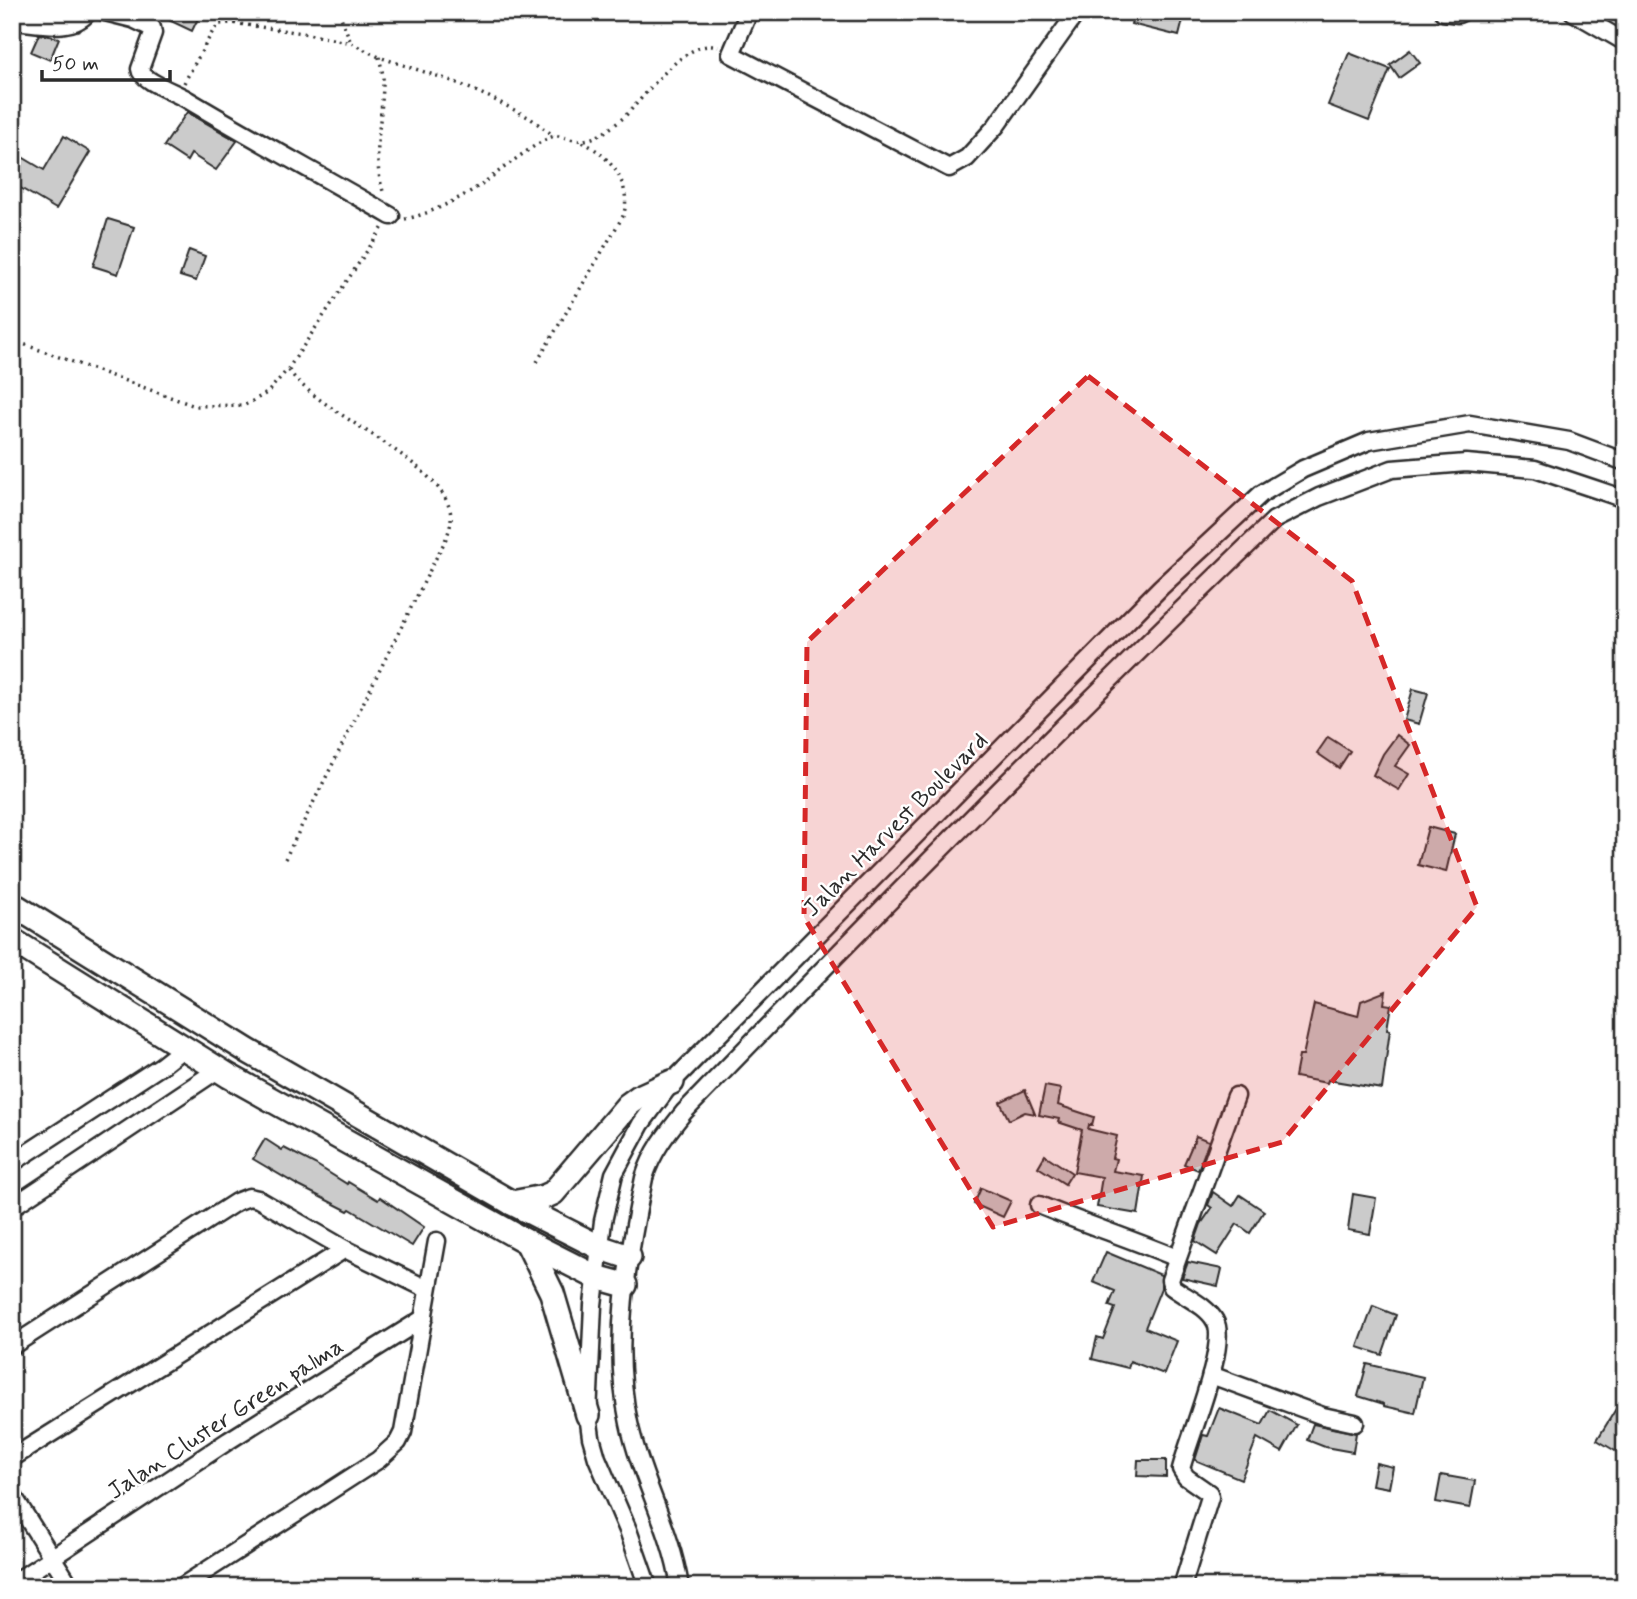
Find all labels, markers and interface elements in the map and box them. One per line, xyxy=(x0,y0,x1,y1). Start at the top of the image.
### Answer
scale bar xyxy=(42,38,170,82)
text: 50 m xyxy=(52,50,99,78)
street label: Jalan Harvest Boulevard xyxy=(797,726,995,924)
street label: Jalan Cluster Green palma xyxy=(102,1331,350,1507)

